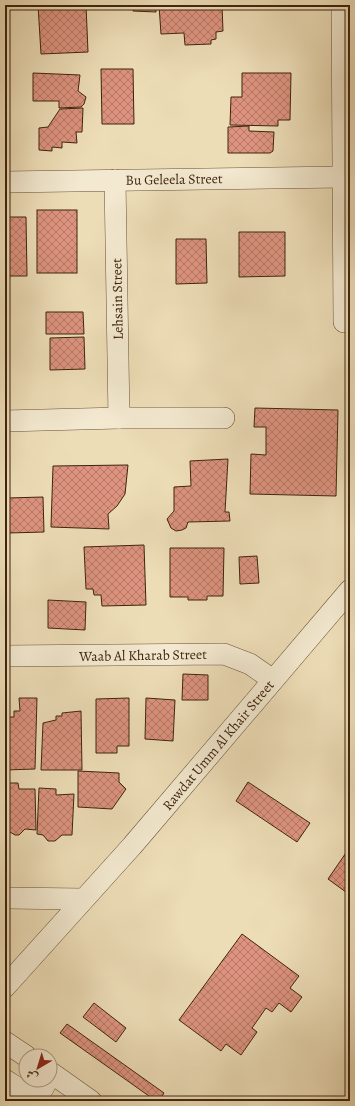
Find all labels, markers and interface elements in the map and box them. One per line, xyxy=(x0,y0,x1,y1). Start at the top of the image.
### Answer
street label: Bu Geleela Street xyxy=(125,169,223,190)
street label: Lehsain Street xyxy=(107,258,128,340)
street label: Waab Al Kharab Street xyxy=(78,645,207,666)
street label: Rawdat Umm Al Khair Street xyxy=(158,676,279,814)
north arrow xyxy=(18,1048,58,1088)
text: ش xyxy=(23,1066,41,1085)

